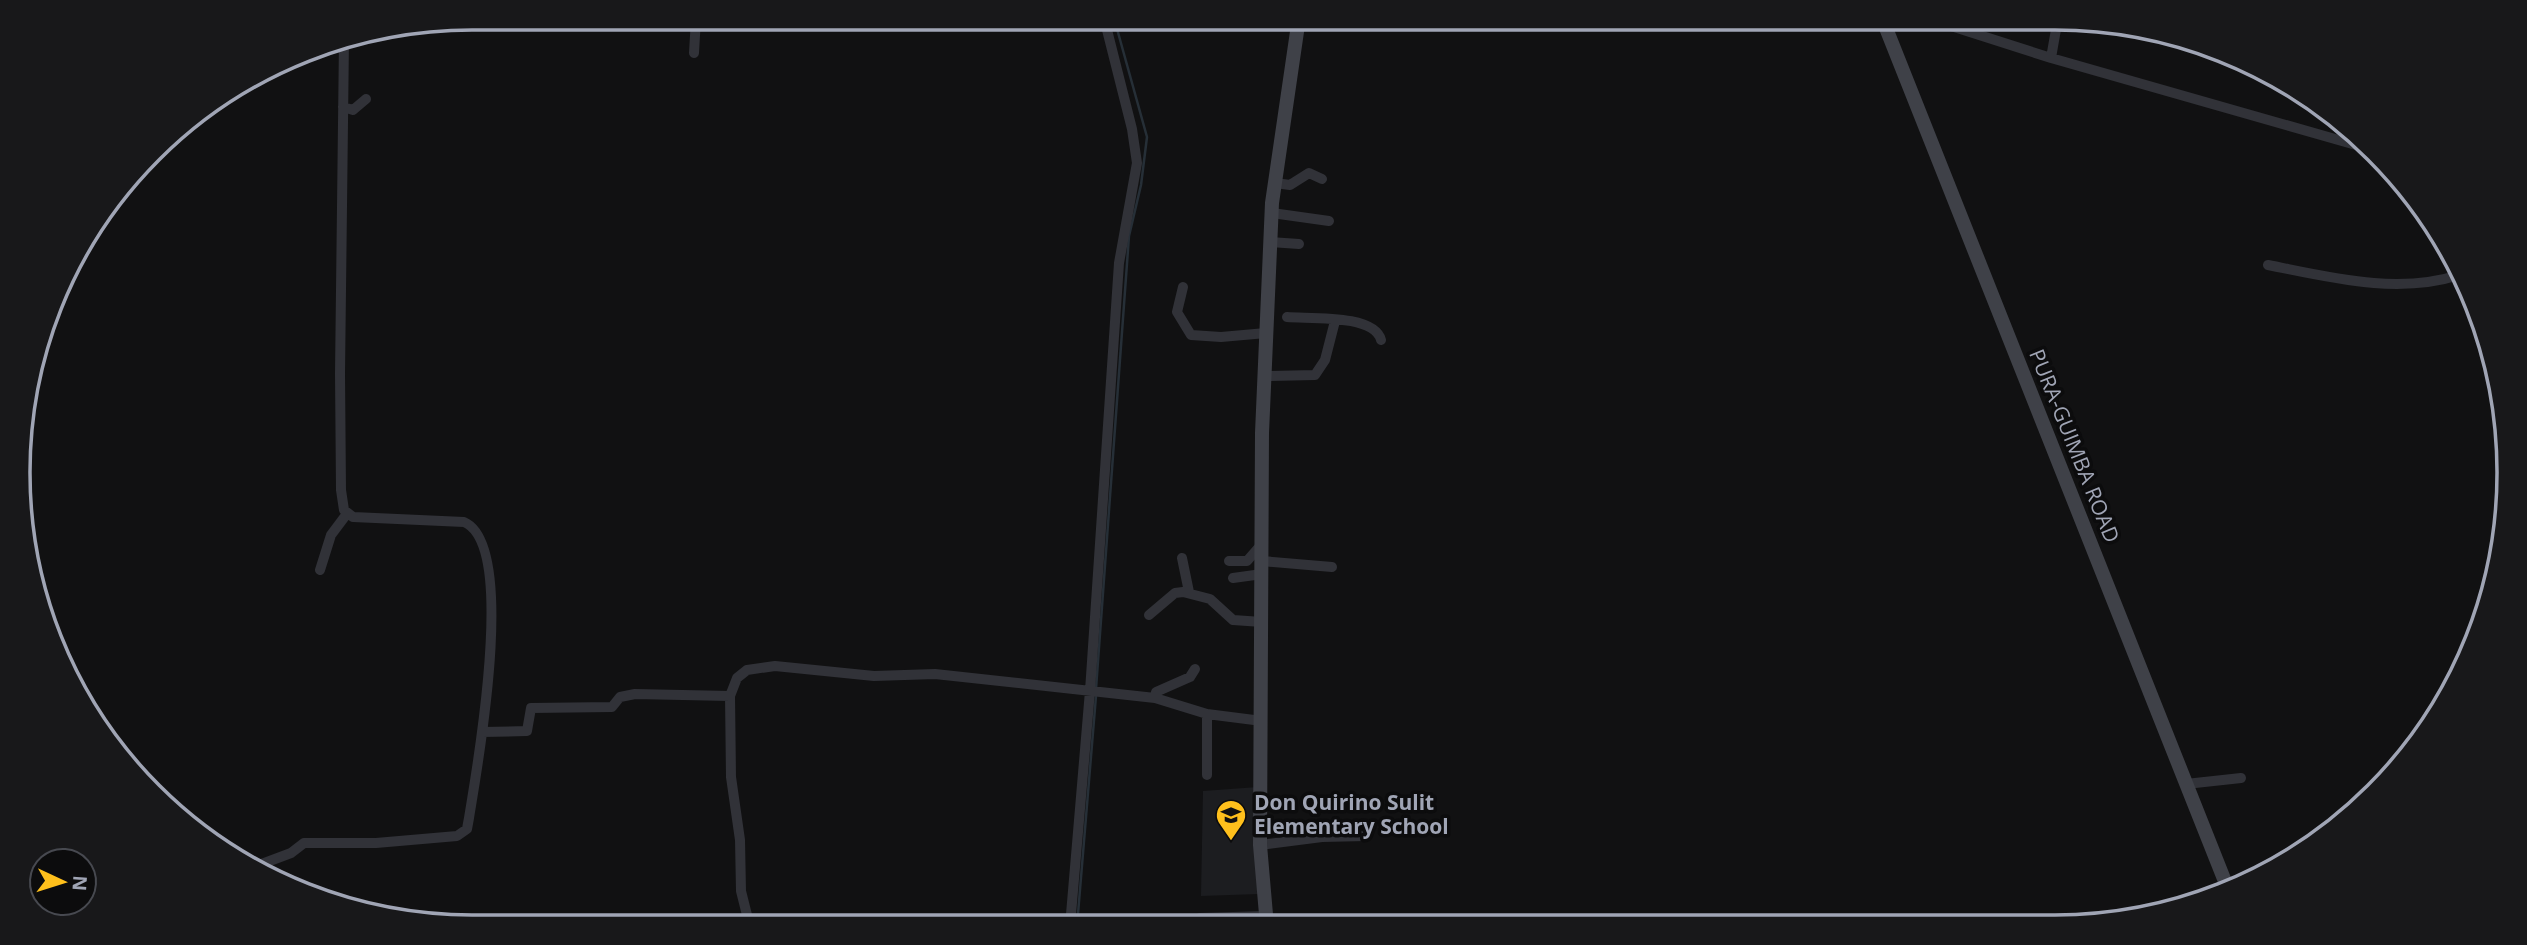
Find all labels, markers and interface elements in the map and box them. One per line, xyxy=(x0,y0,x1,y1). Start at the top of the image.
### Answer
street label: PURA-GUIMBA ROAD xyxy=(2023,345,2127,547)
place label: Don Quirino Sulit Elementary School xyxy=(1254,788,1449,840)
school or university icon: Don Quirino Sulit Elementary School xyxy=(1214,798,1248,842)
north arrow xyxy=(28,847,98,917)
text: N xyxy=(66,875,93,892)

